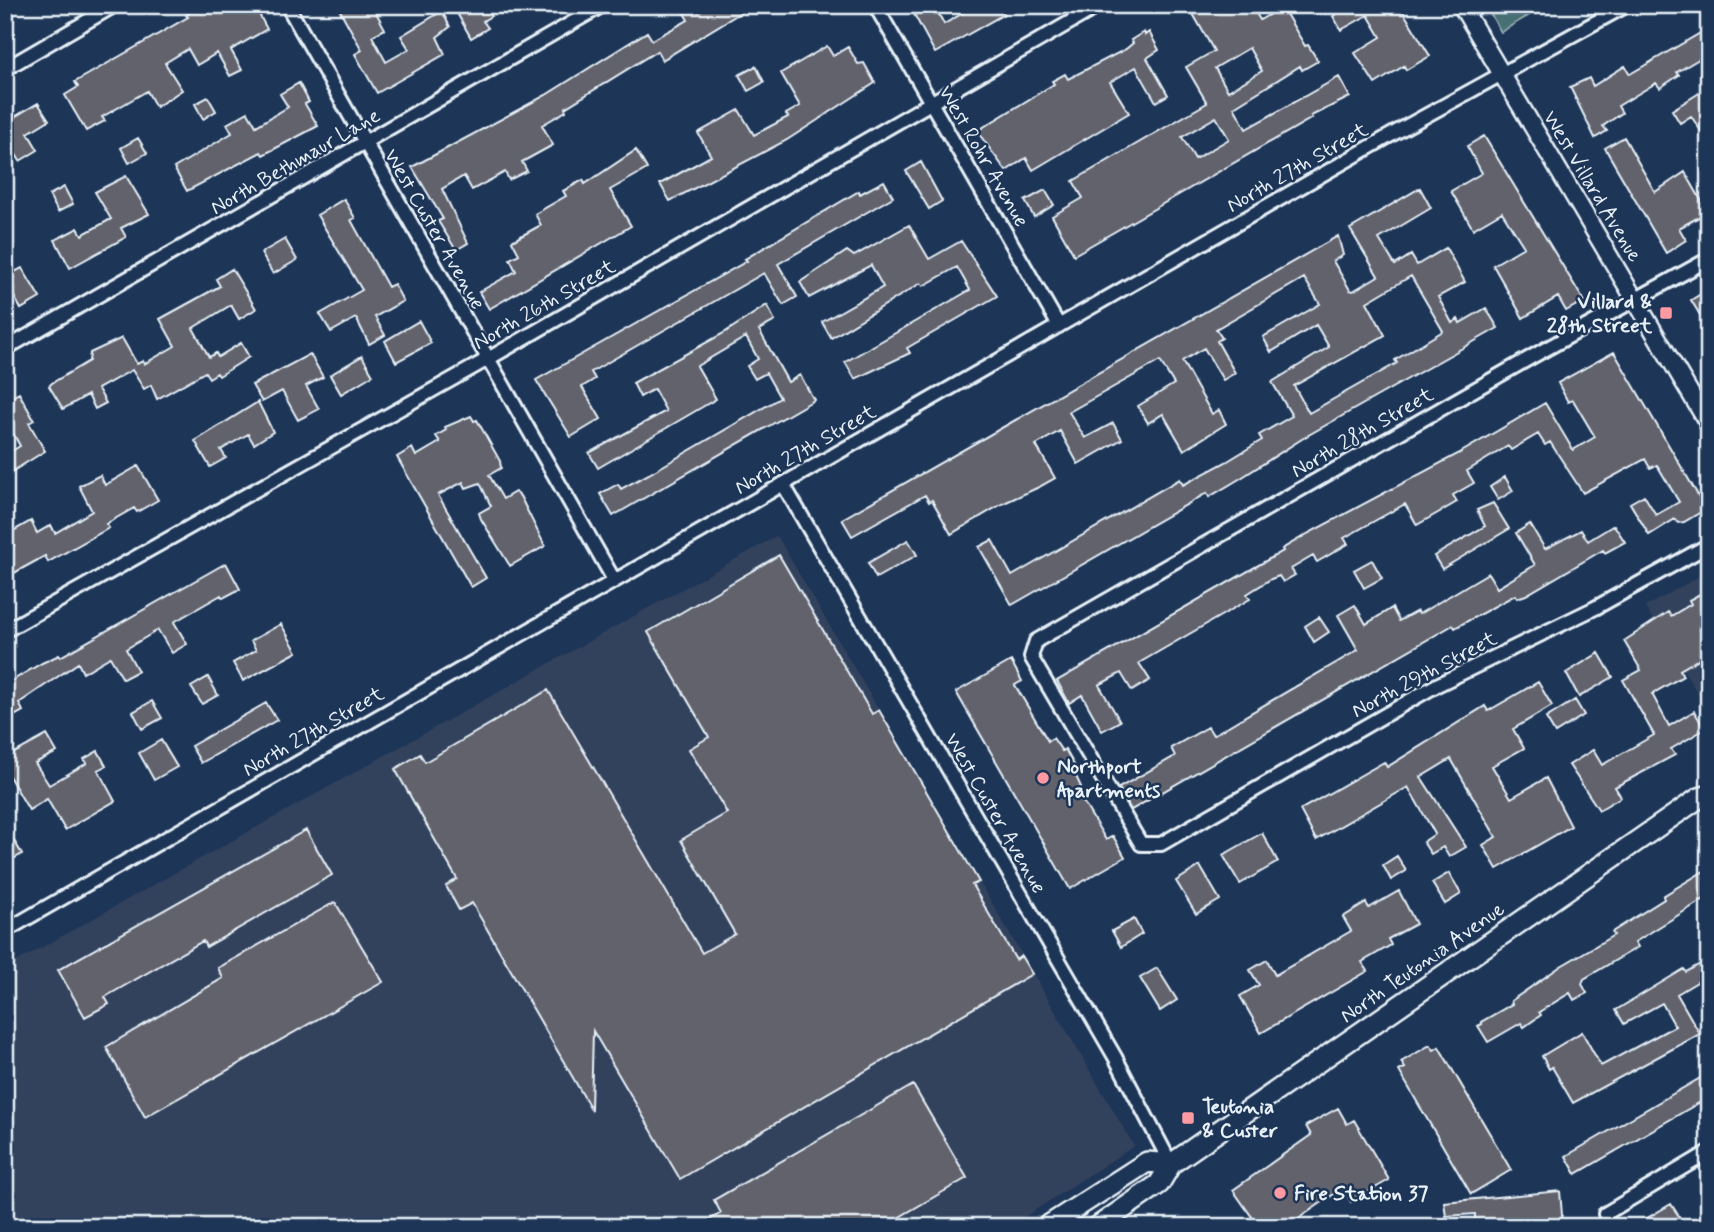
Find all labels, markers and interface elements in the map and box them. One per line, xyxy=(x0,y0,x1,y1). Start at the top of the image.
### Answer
street label: West Rohr Avenue xyxy=(931,81,1035,232)
street label: North Bethmaur Lane xyxy=(206,102,385,222)
street label: West Villard Avenue xyxy=(1536,106,1648,267)
street label: North 27th Street xyxy=(1222,116,1374,220)
street label: West Custer Avenue xyxy=(377,144,492,315)
street label: North 26th Street xyxy=(468,252,621,357)
place label: Villard & 28th Street xyxy=(1547,288,1653,340)
marker: Villard & 28th Street xyxy=(1658,305,1674,321)
street label: North 28th Street xyxy=(1286,380,1439,485)
street label: North 27th Street xyxy=(730,398,882,502)
street label: North 29th Street xyxy=(1347,624,1503,725)
street label: North 27th Street xyxy=(238,680,390,784)
street label: West Custer Avenue xyxy=(938,728,1053,899)
place label: Northport Apartments xyxy=(1057,753,1161,806)
marker: Northport Apartments xyxy=(1035,770,1051,786)
street label: North Teutonia Avenue xyxy=(1335,895,1510,1030)
place label: Teutonia & Custer xyxy=(1202,1093,1278,1145)
marker: Teutonia & Custer xyxy=(1180,1110,1196,1126)
place label: Fire Station 37 xyxy=(1294,1180,1429,1208)
marker: Fire Station 37 xyxy=(1272,1185,1288,1201)

